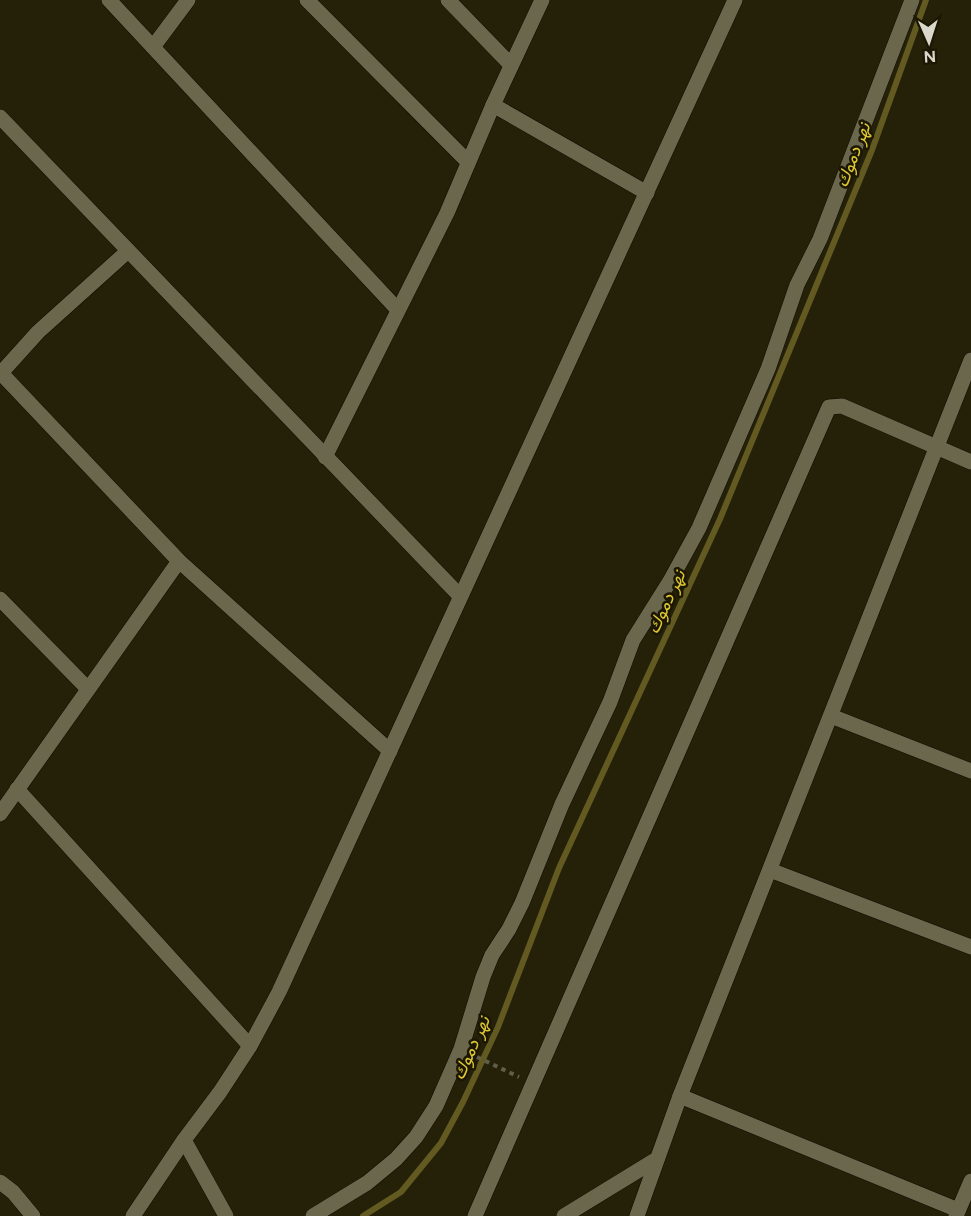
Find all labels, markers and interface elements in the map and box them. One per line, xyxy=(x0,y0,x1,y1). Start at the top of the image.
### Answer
north arrow xyxy=(899,12,959,72)
text: N xyxy=(923,47,936,66)
water label: نهر دموك xyxy=(831,119,876,190)
water label: نهر دموك xyxy=(642,566,691,637)
water label: نهر دموك xyxy=(447,1012,495,1083)

